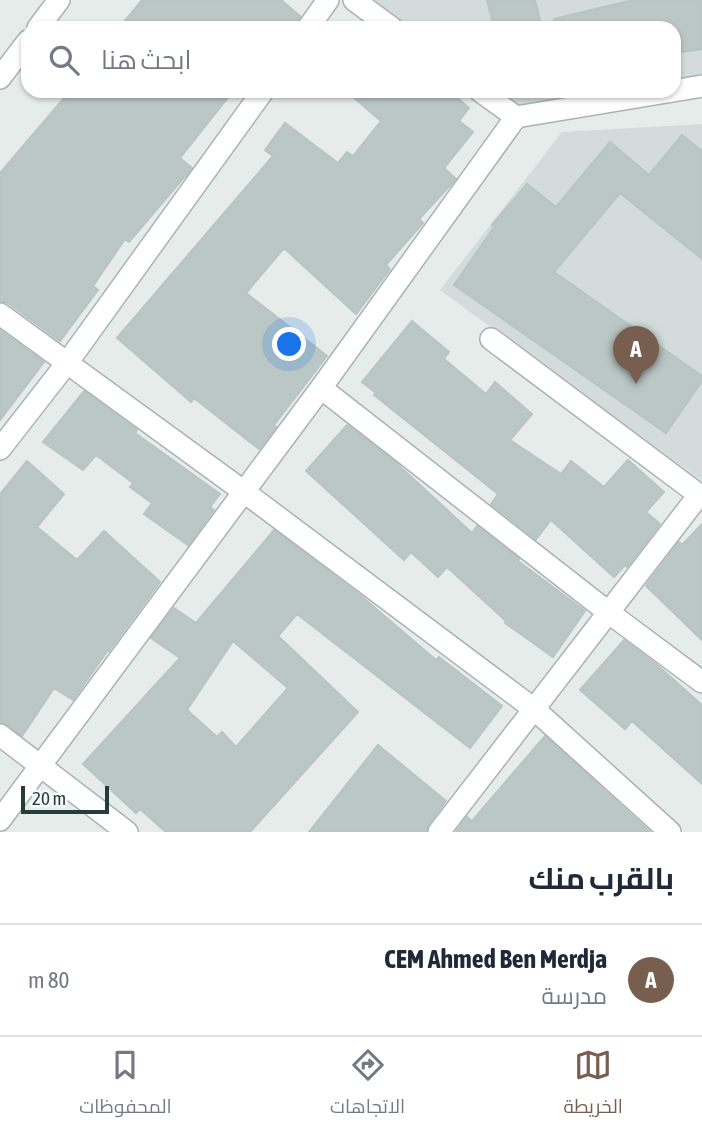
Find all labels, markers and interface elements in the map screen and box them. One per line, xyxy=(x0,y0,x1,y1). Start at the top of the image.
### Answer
search box xyxy=(21,21,681,98)
icon: search xyxy=(45,41,83,79)
text: ابحث هنا xyxy=(101,45,191,75)
pin: A xyxy=(613,326,659,384)
your location xyxy=(272,327,306,361)
scale bar xyxy=(21,783,108,815)
text: 20 m xyxy=(32,787,66,809)
text: بالقرب منك xyxy=(528,861,674,895)
text: CEM Ahmed Ben Merdja xyxy=(384,944,607,974)
text: 80 m xyxy=(28,967,69,993)
text: A xyxy=(645,967,657,993)
text: مدرسة xyxy=(542,983,607,1009)
tab: المحفوظات xyxy=(79,1046,172,1124)
tab: الاتجاهات xyxy=(330,1046,405,1124)
tab: الخريطة xyxy=(564,1046,623,1124)

